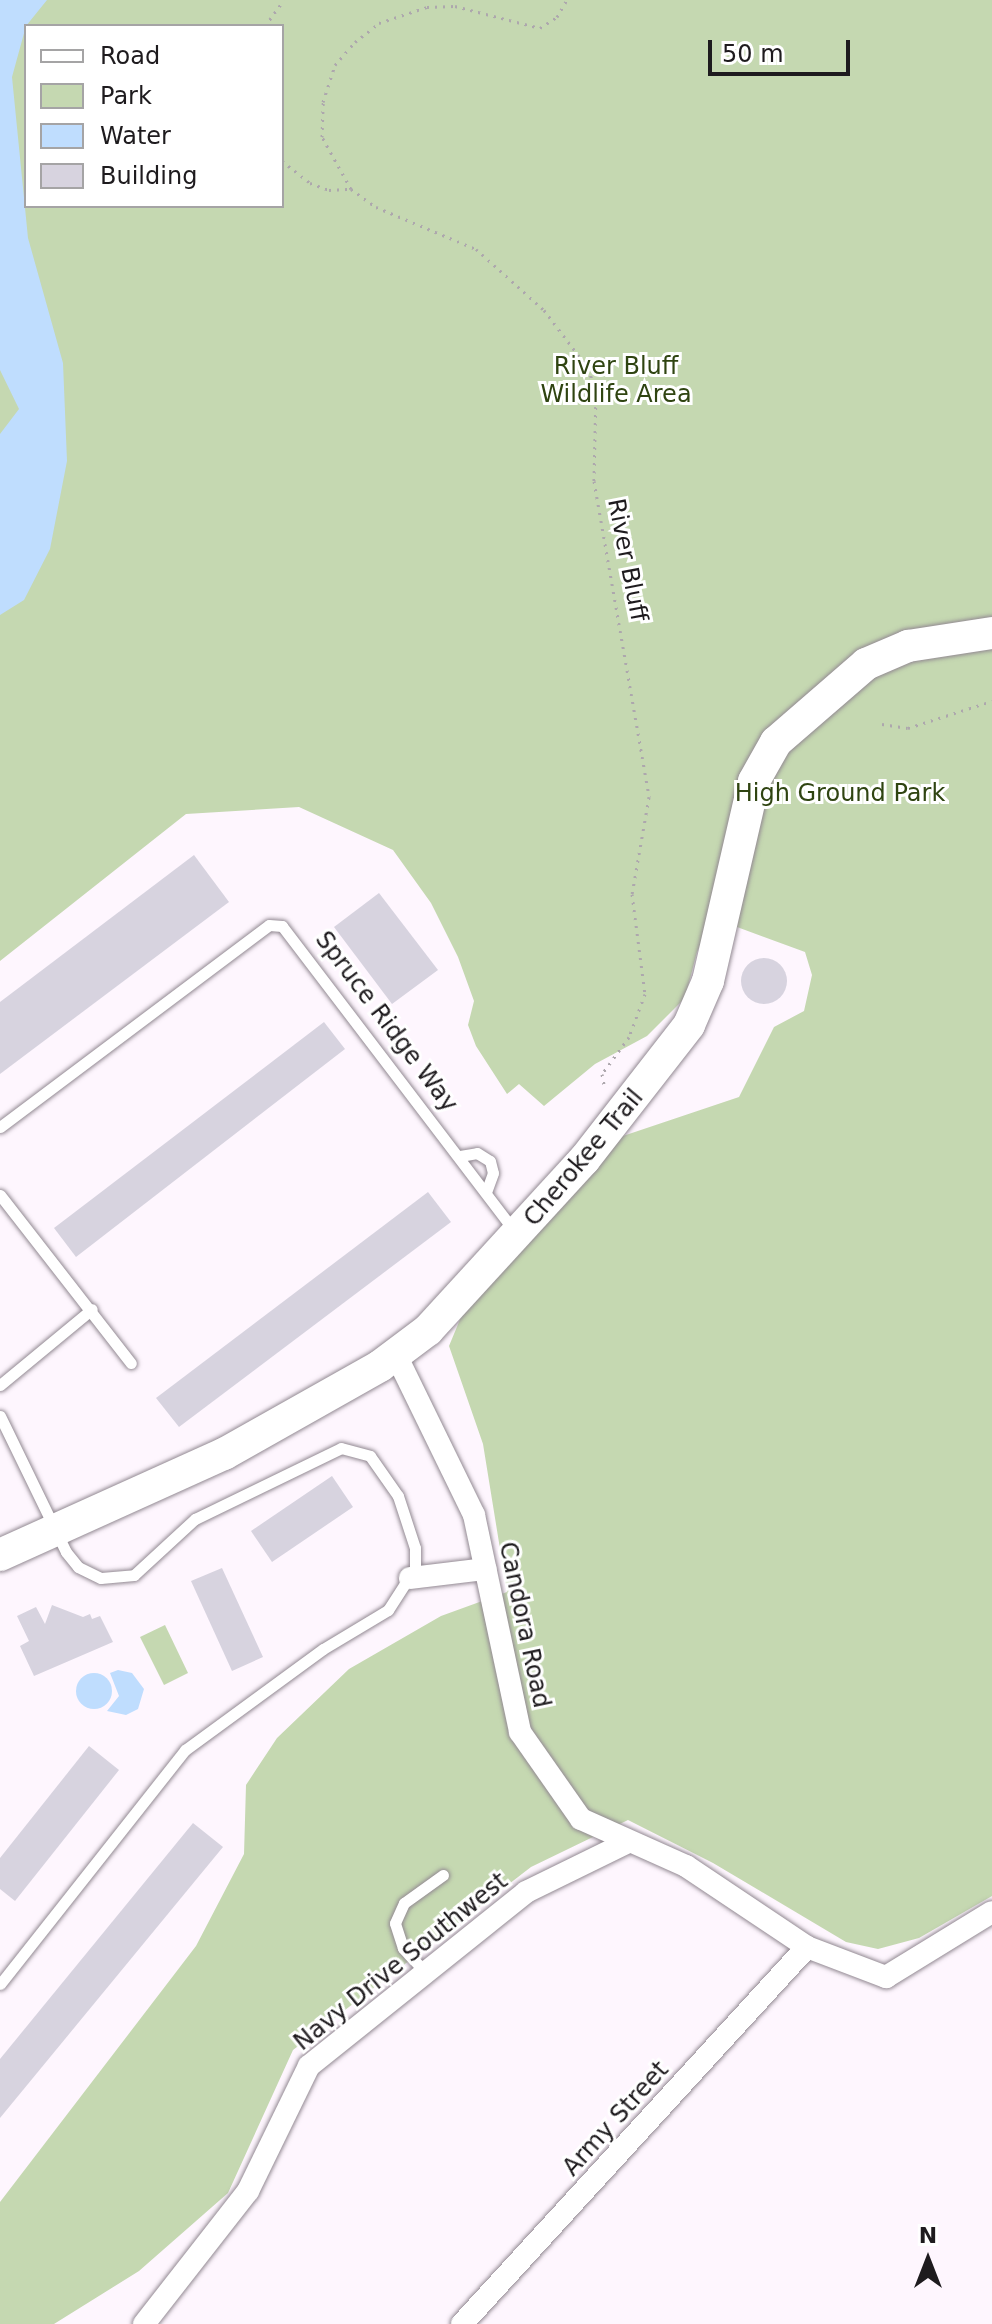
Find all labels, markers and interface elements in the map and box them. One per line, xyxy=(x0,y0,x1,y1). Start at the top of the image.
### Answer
legend xyxy=(24,24,284,208)
scale bar xyxy=(712,24,854,74)
text: 50 m xyxy=(722,40,784,68)
text: Road xyxy=(100,42,160,70)
text: Park xyxy=(100,82,152,110)
text: Water xyxy=(100,122,171,150)
text: Building xyxy=(100,162,197,190)
park label: River Bluff Wildlife Area xyxy=(540,353,692,409)
street label: River Bluff xyxy=(601,496,653,624)
park label: High Ground Park xyxy=(735,780,945,808)
street label: Spruce Ridge Way xyxy=(309,926,463,1118)
street label: Cherokee Trail xyxy=(518,1084,650,1232)
street label: Candora Road xyxy=(492,1539,556,1711)
street label: Navy Drive Southwest xyxy=(288,1867,514,2057)
street label: Army Street xyxy=(557,2056,675,2182)
north arrow xyxy=(888,2220,968,2300)
text: N xyxy=(919,2223,937,2248)

